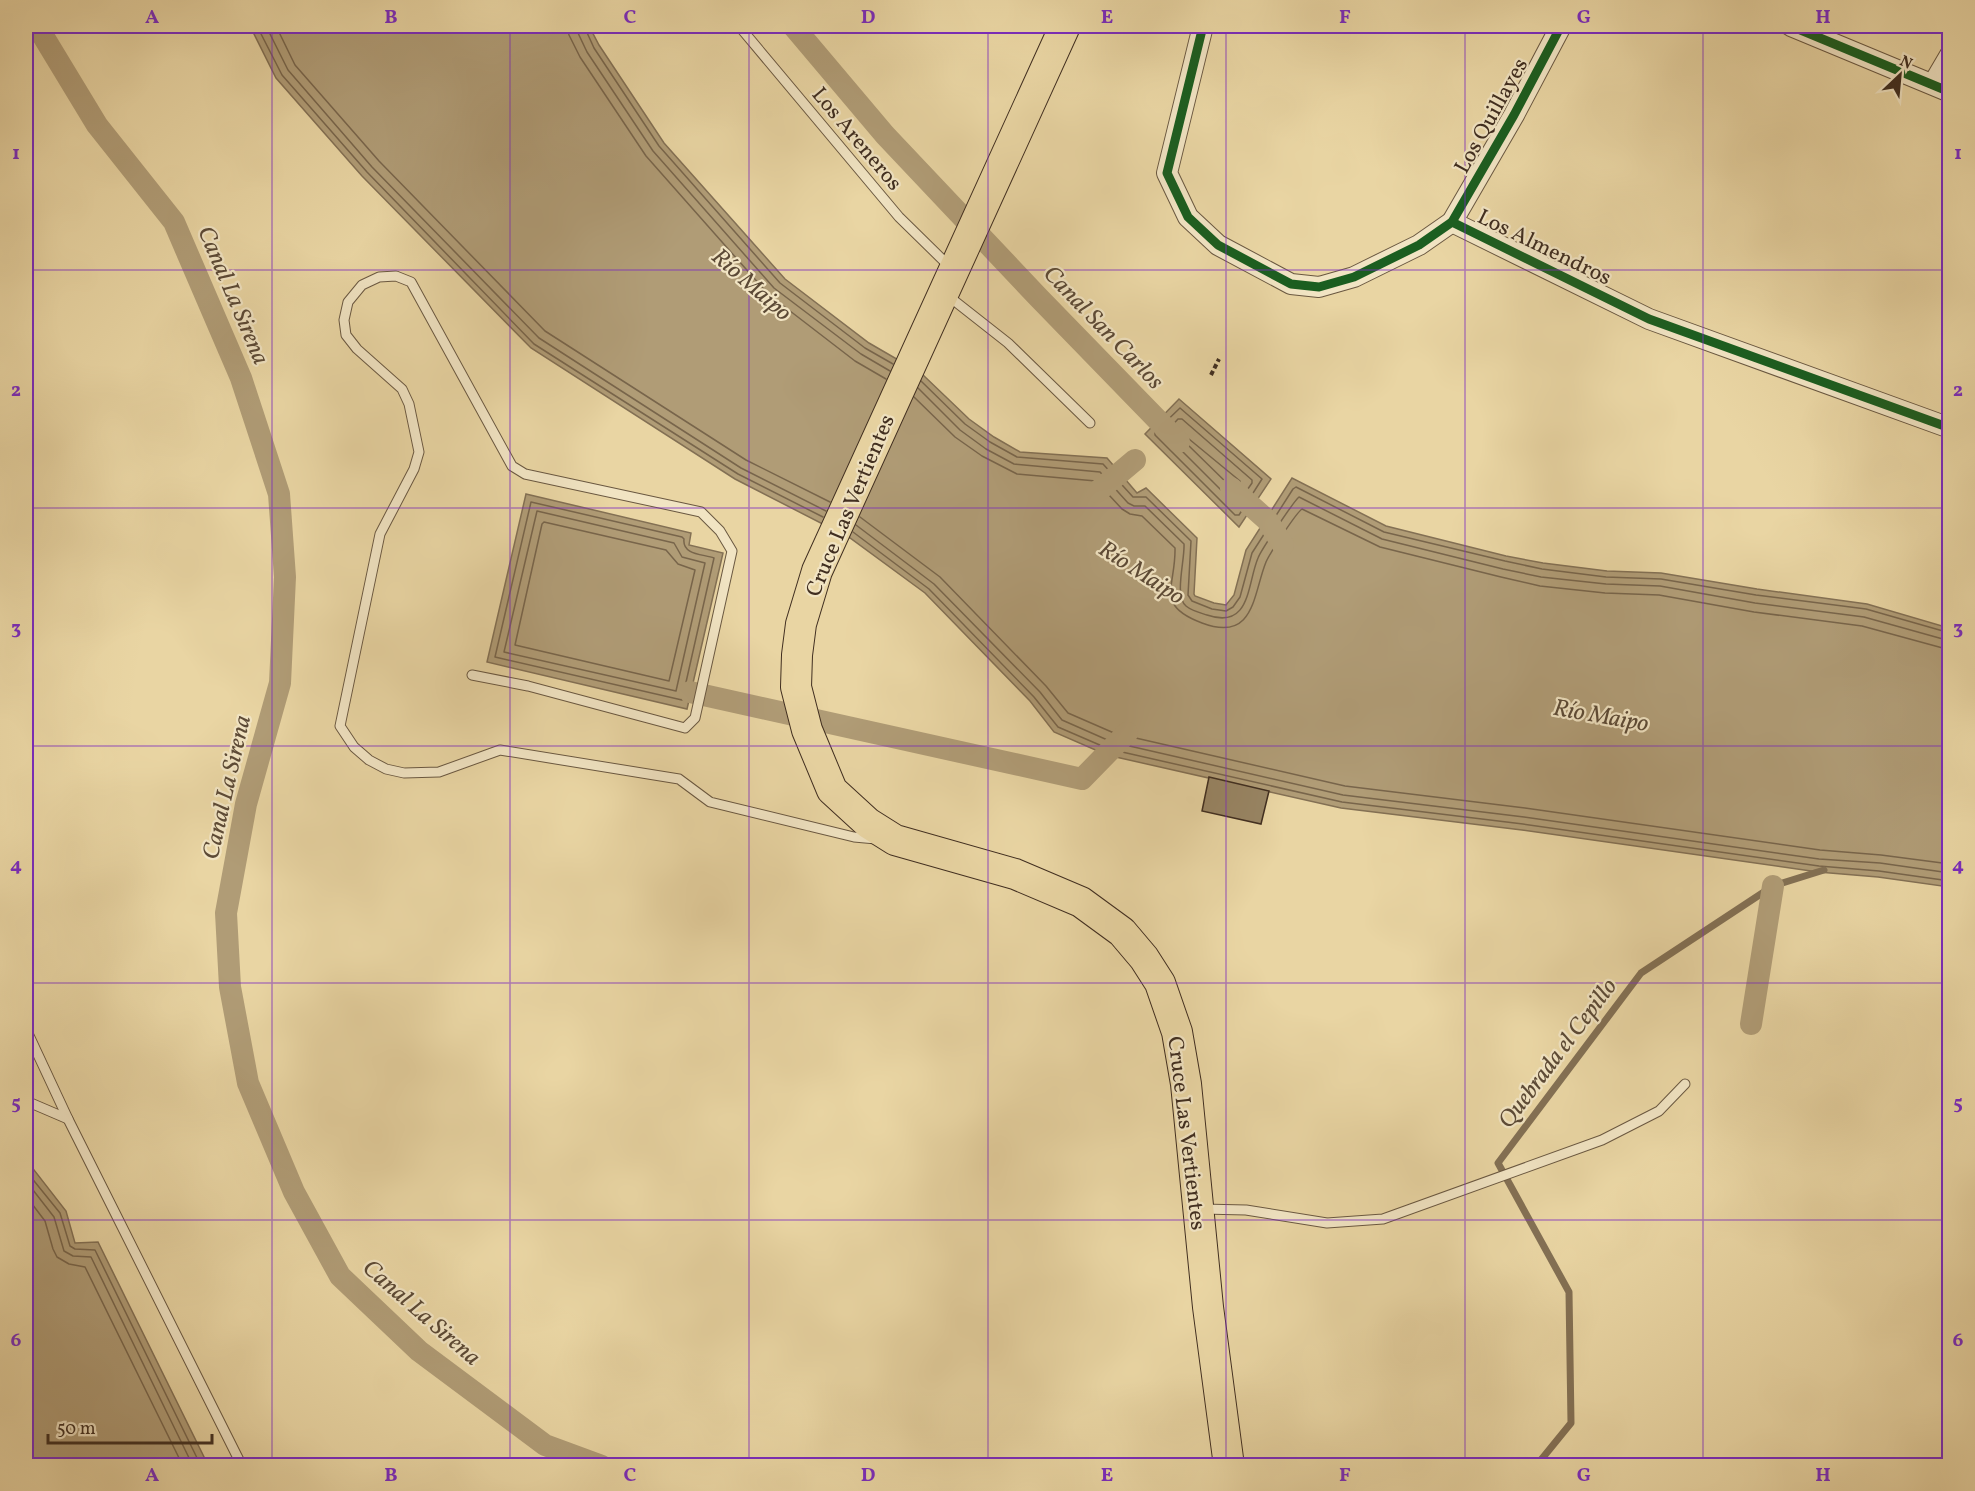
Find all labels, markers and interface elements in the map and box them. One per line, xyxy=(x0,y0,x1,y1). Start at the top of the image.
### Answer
text: A xyxy=(145,4,159,32)
text: B xyxy=(384,4,398,32)
text: C xyxy=(624,4,637,32)
text: D xyxy=(861,4,875,32)
text: E xyxy=(1101,4,1113,32)
text: F xyxy=(1339,4,1351,32)
text: G xyxy=(1577,4,1591,32)
text: H xyxy=(1815,4,1831,32)
north arrow xyxy=(1870,45,1930,105)
text: N xyxy=(1896,51,1916,76)
street label: Los Quillayes xyxy=(1448,53,1537,180)
street label: Los Areneros xyxy=(803,81,909,198)
text: 1 xyxy=(12,140,20,168)
text: 1 xyxy=(1954,140,1962,168)
street label: Los Almendros xyxy=(1472,202,1616,294)
water label: Canal La Sirena xyxy=(188,221,277,370)
water label: Río Maipo xyxy=(703,241,798,330)
water label: Canal San Carlos xyxy=(1034,259,1171,398)
text: 2 xyxy=(11,377,21,405)
text: 2 xyxy=(1953,377,1963,405)
street label: Cruce Las Vertientes xyxy=(799,410,904,602)
water label: Río Maipo xyxy=(1091,533,1191,614)
text: 3 xyxy=(11,615,21,643)
text: 3 xyxy=(1953,615,1963,643)
water label: Río Maipo xyxy=(1550,692,1651,742)
water label: Canal La Sirena xyxy=(195,712,261,863)
text: 4 xyxy=(10,852,22,880)
text: 4 xyxy=(1952,852,1964,880)
water label: Quebrada el Cepillo xyxy=(1491,972,1626,1136)
street label: Cruce Las Vertientes xyxy=(1158,1035,1213,1232)
text: 5 xyxy=(11,1090,21,1118)
text: 5 xyxy=(1953,1090,1963,1118)
water label: Canal La Sirena xyxy=(354,1252,487,1375)
text: 6 xyxy=(11,1327,22,1355)
text: 6 xyxy=(1953,1327,1964,1355)
scale bar xyxy=(48,1407,212,1445)
text: 50 m xyxy=(57,1417,96,1442)
text: A xyxy=(145,1462,159,1490)
text: B xyxy=(384,1462,398,1490)
text: C xyxy=(624,1462,637,1490)
text: D xyxy=(861,1462,875,1490)
text: E xyxy=(1101,1462,1113,1490)
text: F xyxy=(1339,1462,1351,1490)
text: G xyxy=(1577,1462,1591,1490)
text: H xyxy=(1815,1462,1831,1490)

